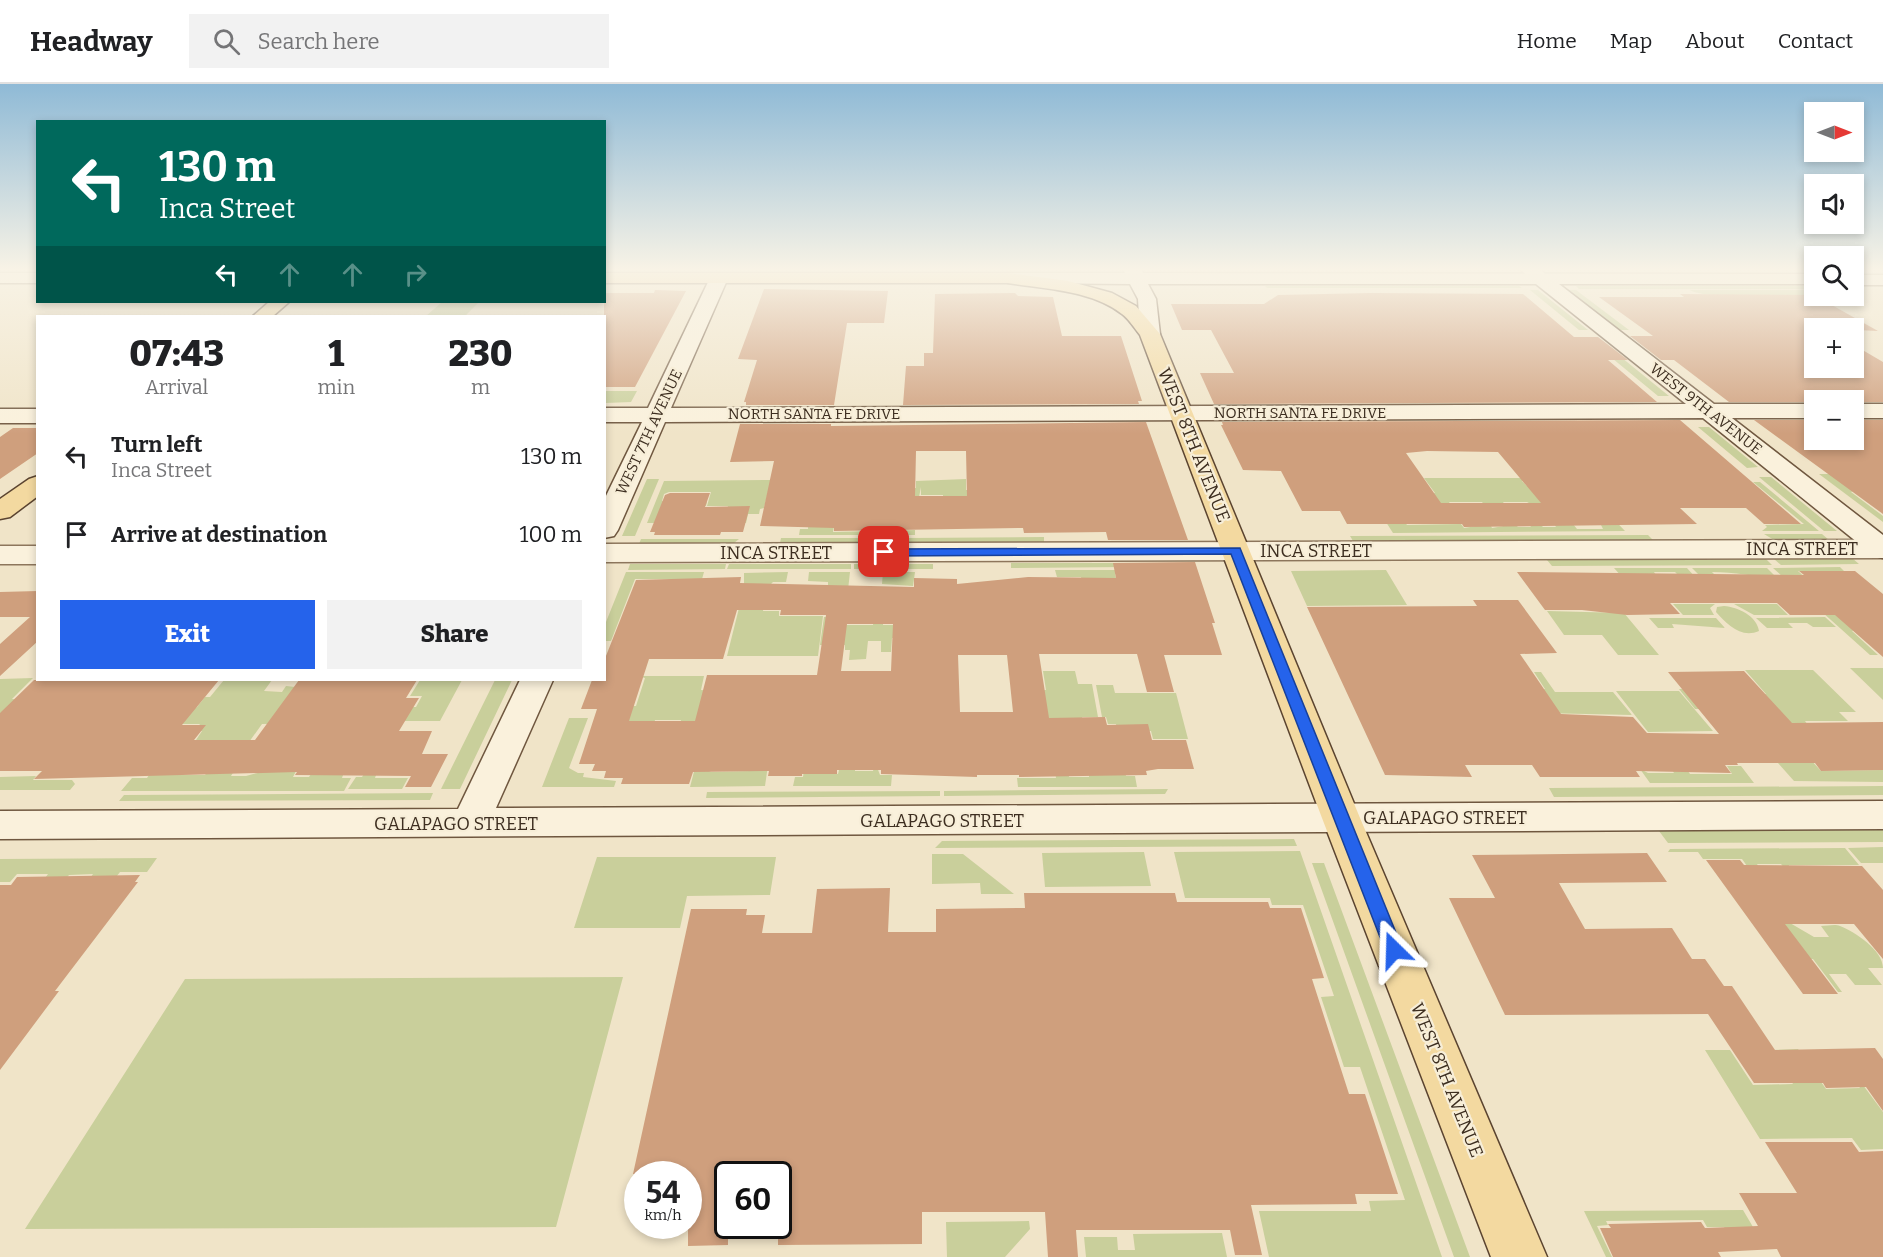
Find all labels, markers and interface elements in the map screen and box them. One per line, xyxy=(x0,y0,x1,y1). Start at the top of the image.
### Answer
search box xyxy=(189,14,609,68)
text: Headway xyxy=(30,25,153,58)
icon: search xyxy=(210,25,243,58)
text: Search here xyxy=(258,28,380,55)
text: Home xyxy=(1517,28,1577,54)
text: Map xyxy=(1610,28,1652,54)
text: About xyxy=(1685,28,1745,54)
text: Contact xyxy=(1778,28,1853,54)
north arrow xyxy=(1804,102,1864,162)
map controls xyxy=(1804,102,1864,450)
text: 130 m xyxy=(159,142,276,192)
icon: left xyxy=(60,144,138,222)
button: sound xyxy=(1804,174,1864,234)
text: Inca Street xyxy=(159,193,295,225)
button: search xyxy=(1804,246,1864,306)
icon: left xyxy=(210,258,243,291)
icon: ahead xyxy=(273,258,306,291)
icon: ahead xyxy=(336,258,369,291)
icon: right xyxy=(399,258,432,291)
button: + xyxy=(1804,318,1864,378)
text: 07:43 xyxy=(129,332,224,376)
text: 1 xyxy=(328,332,344,376)
text: 230 xyxy=(448,332,513,376)
street label: WEST 9TH AVENUE xyxy=(1646,360,1766,458)
street label: WEST 8TH AVENUE xyxy=(1153,365,1235,525)
street label: WEST 7TH AVENUE xyxy=(612,366,686,498)
text: Arrival xyxy=(145,375,208,399)
text: min xyxy=(317,375,355,399)
text: m xyxy=(471,375,490,399)
button: − xyxy=(1804,390,1864,450)
street label: NORTH SANTA FE DRIVE xyxy=(1214,404,1386,422)
street label: NORTH SANTA FE DRIVE xyxy=(728,405,900,423)
text: Turn left xyxy=(111,431,203,458)
icon: left xyxy=(60,440,93,473)
text: 130 m xyxy=(521,443,582,470)
text: Inca Street xyxy=(111,458,212,482)
icon: arrive xyxy=(60,518,93,551)
text: Arrive at destination xyxy=(111,521,327,548)
text: 100 m xyxy=(519,521,582,548)
pin xyxy=(858,526,909,577)
icon: arrive xyxy=(867,535,900,568)
street label: INCA STREET xyxy=(1746,538,1859,560)
street label: INCA STREET xyxy=(1260,540,1373,562)
street label: INCA STREET xyxy=(720,542,833,564)
button: Exit xyxy=(60,600,315,669)
button: Share xyxy=(327,600,582,669)
street label: GALAPAGO STREET xyxy=(1363,807,1527,829)
street label: GALAPAGO STREET xyxy=(860,810,1024,832)
street label: GALAPAGO STREET xyxy=(374,813,538,835)
position arrow xyxy=(1362,918,1426,982)
street label: WEST 8TH AVENUE xyxy=(1406,1000,1488,1160)
speed limit sign: 60 xyxy=(714,1161,792,1239)
text: 54 xyxy=(646,1175,680,1211)
text: km/h xyxy=(644,1206,682,1224)

